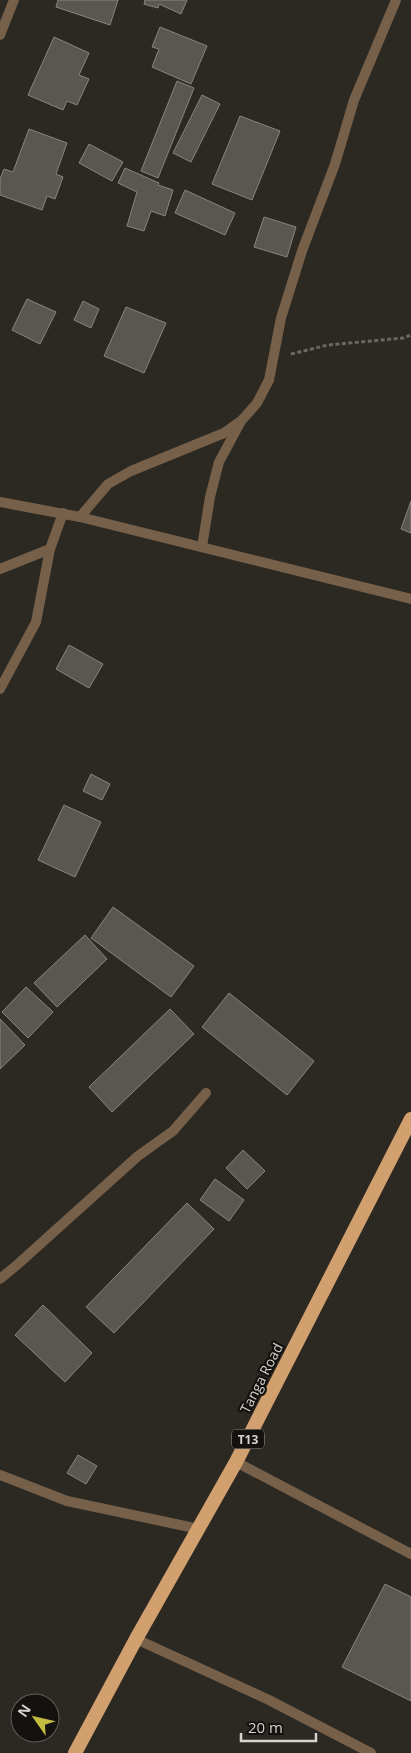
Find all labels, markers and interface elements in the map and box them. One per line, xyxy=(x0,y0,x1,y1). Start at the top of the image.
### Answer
street label: Tanga Road xyxy=(235,1340,287,1416)
road number: T13 xyxy=(232,1430,264,1448)
north arrow xyxy=(10,1693,60,1743)
text: N xyxy=(13,1700,35,1720)
scale bar xyxy=(241,1710,316,1742)
text: 20 m xyxy=(248,1717,283,1737)

